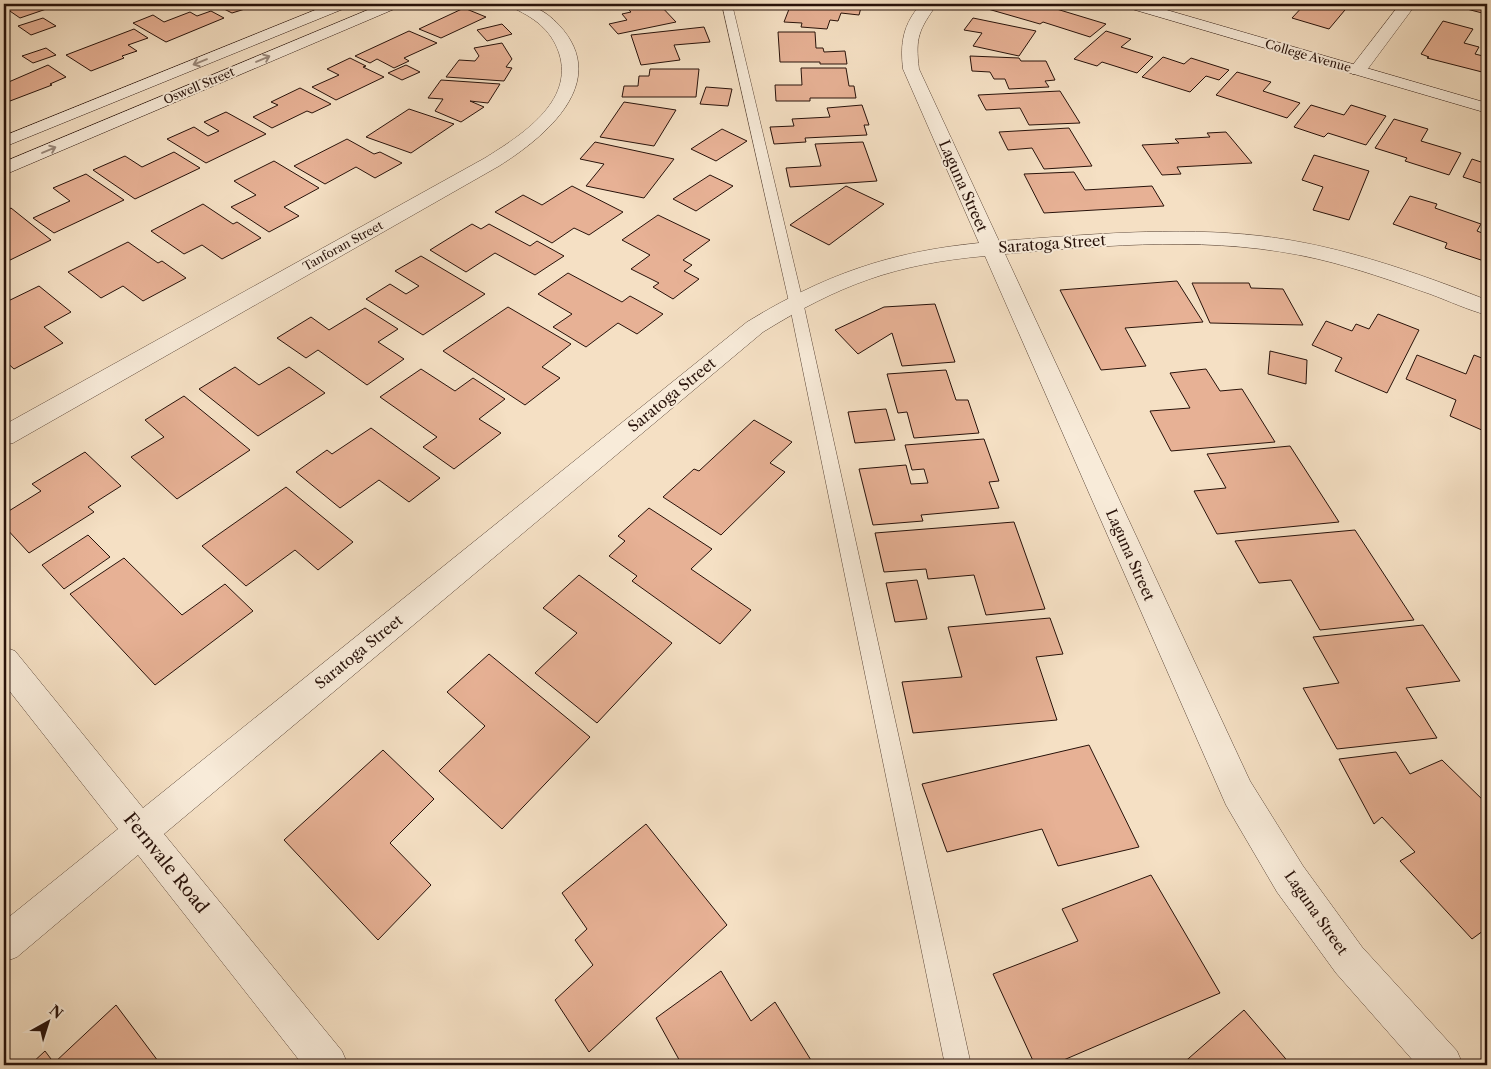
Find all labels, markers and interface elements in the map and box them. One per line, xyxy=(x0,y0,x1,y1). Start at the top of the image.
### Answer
street label: College Avenue xyxy=(1263,36,1353,75)
one-way arrow xyxy=(255,54,270,64)
one-way arrow xyxy=(193,58,209,67)
street label: Oswell Street xyxy=(161,64,237,107)
street label: Laguna Street xyxy=(935,137,992,235)
one-way arrow xyxy=(41,145,56,155)
street label: Tanforan Street xyxy=(300,217,386,274)
street label: Saratoga Street xyxy=(998,230,1107,257)
street label: Saratoga Street xyxy=(624,353,720,436)
street label: Laguna Street xyxy=(1102,506,1159,604)
street label: Saratoga Street xyxy=(311,610,407,693)
street label: Fernvale Road xyxy=(119,808,213,918)
street label: Laguna Street xyxy=(1280,867,1353,959)
north arrow xyxy=(22,996,72,1046)
text: N xyxy=(46,1001,67,1023)

